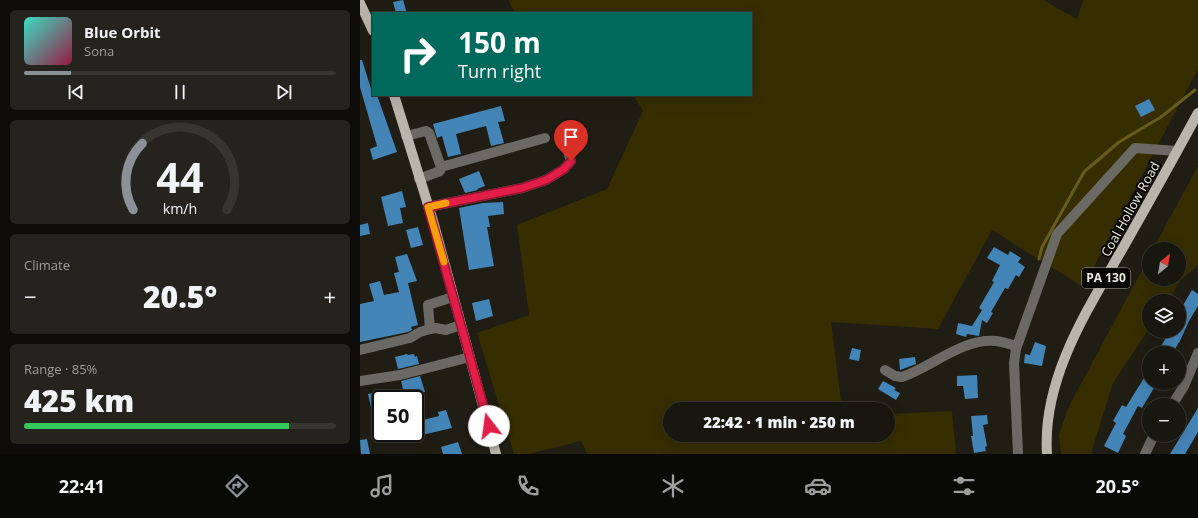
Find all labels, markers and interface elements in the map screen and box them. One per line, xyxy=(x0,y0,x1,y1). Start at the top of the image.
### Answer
text: Blue Orbit xyxy=(84,22,161,42)
text: 150 m xyxy=(458,23,541,61)
icon: right xyxy=(392,28,444,80)
text: Sona xyxy=(84,42,114,60)
text: Turn right xyxy=(458,59,541,83)
icon: previous xyxy=(65,81,87,103)
icon: pause xyxy=(169,81,191,103)
icon: next xyxy=(273,81,295,103)
pin xyxy=(554,120,588,161)
icon: arrive xyxy=(560,126,582,148)
text: 44 xyxy=(156,149,204,205)
street label: Coal Hollow Road xyxy=(1096,158,1164,260)
text: km/h xyxy=(163,199,197,218)
north arrow xyxy=(1142,242,1186,286)
map controls xyxy=(1142,242,1186,442)
text: Climate xyxy=(24,256,70,274)
road number: PA 130 xyxy=(1082,268,1130,288)
text: 20.5° xyxy=(143,276,217,317)
text: − xyxy=(24,281,37,311)
text: + xyxy=(323,281,336,311)
button: layers xyxy=(1142,294,1186,338)
button: + xyxy=(1142,346,1186,390)
text: Range · 85% xyxy=(24,360,97,378)
text: 425 km xyxy=(24,380,134,421)
speed limit sign: 50 xyxy=(372,390,424,442)
button: − xyxy=(1142,398,1186,442)
position arrow xyxy=(468,405,510,447)
text: 22:42 · 1 min · 250 m xyxy=(703,412,855,432)
icon: directions xyxy=(223,472,251,500)
icon: music xyxy=(368,472,396,500)
icon: phone xyxy=(514,472,542,500)
icon: climate xyxy=(659,472,687,500)
icon: car xyxy=(804,472,832,500)
icon: filters xyxy=(950,472,978,500)
text: 22:41 xyxy=(59,474,105,498)
text: 20.5° xyxy=(1095,474,1139,498)

